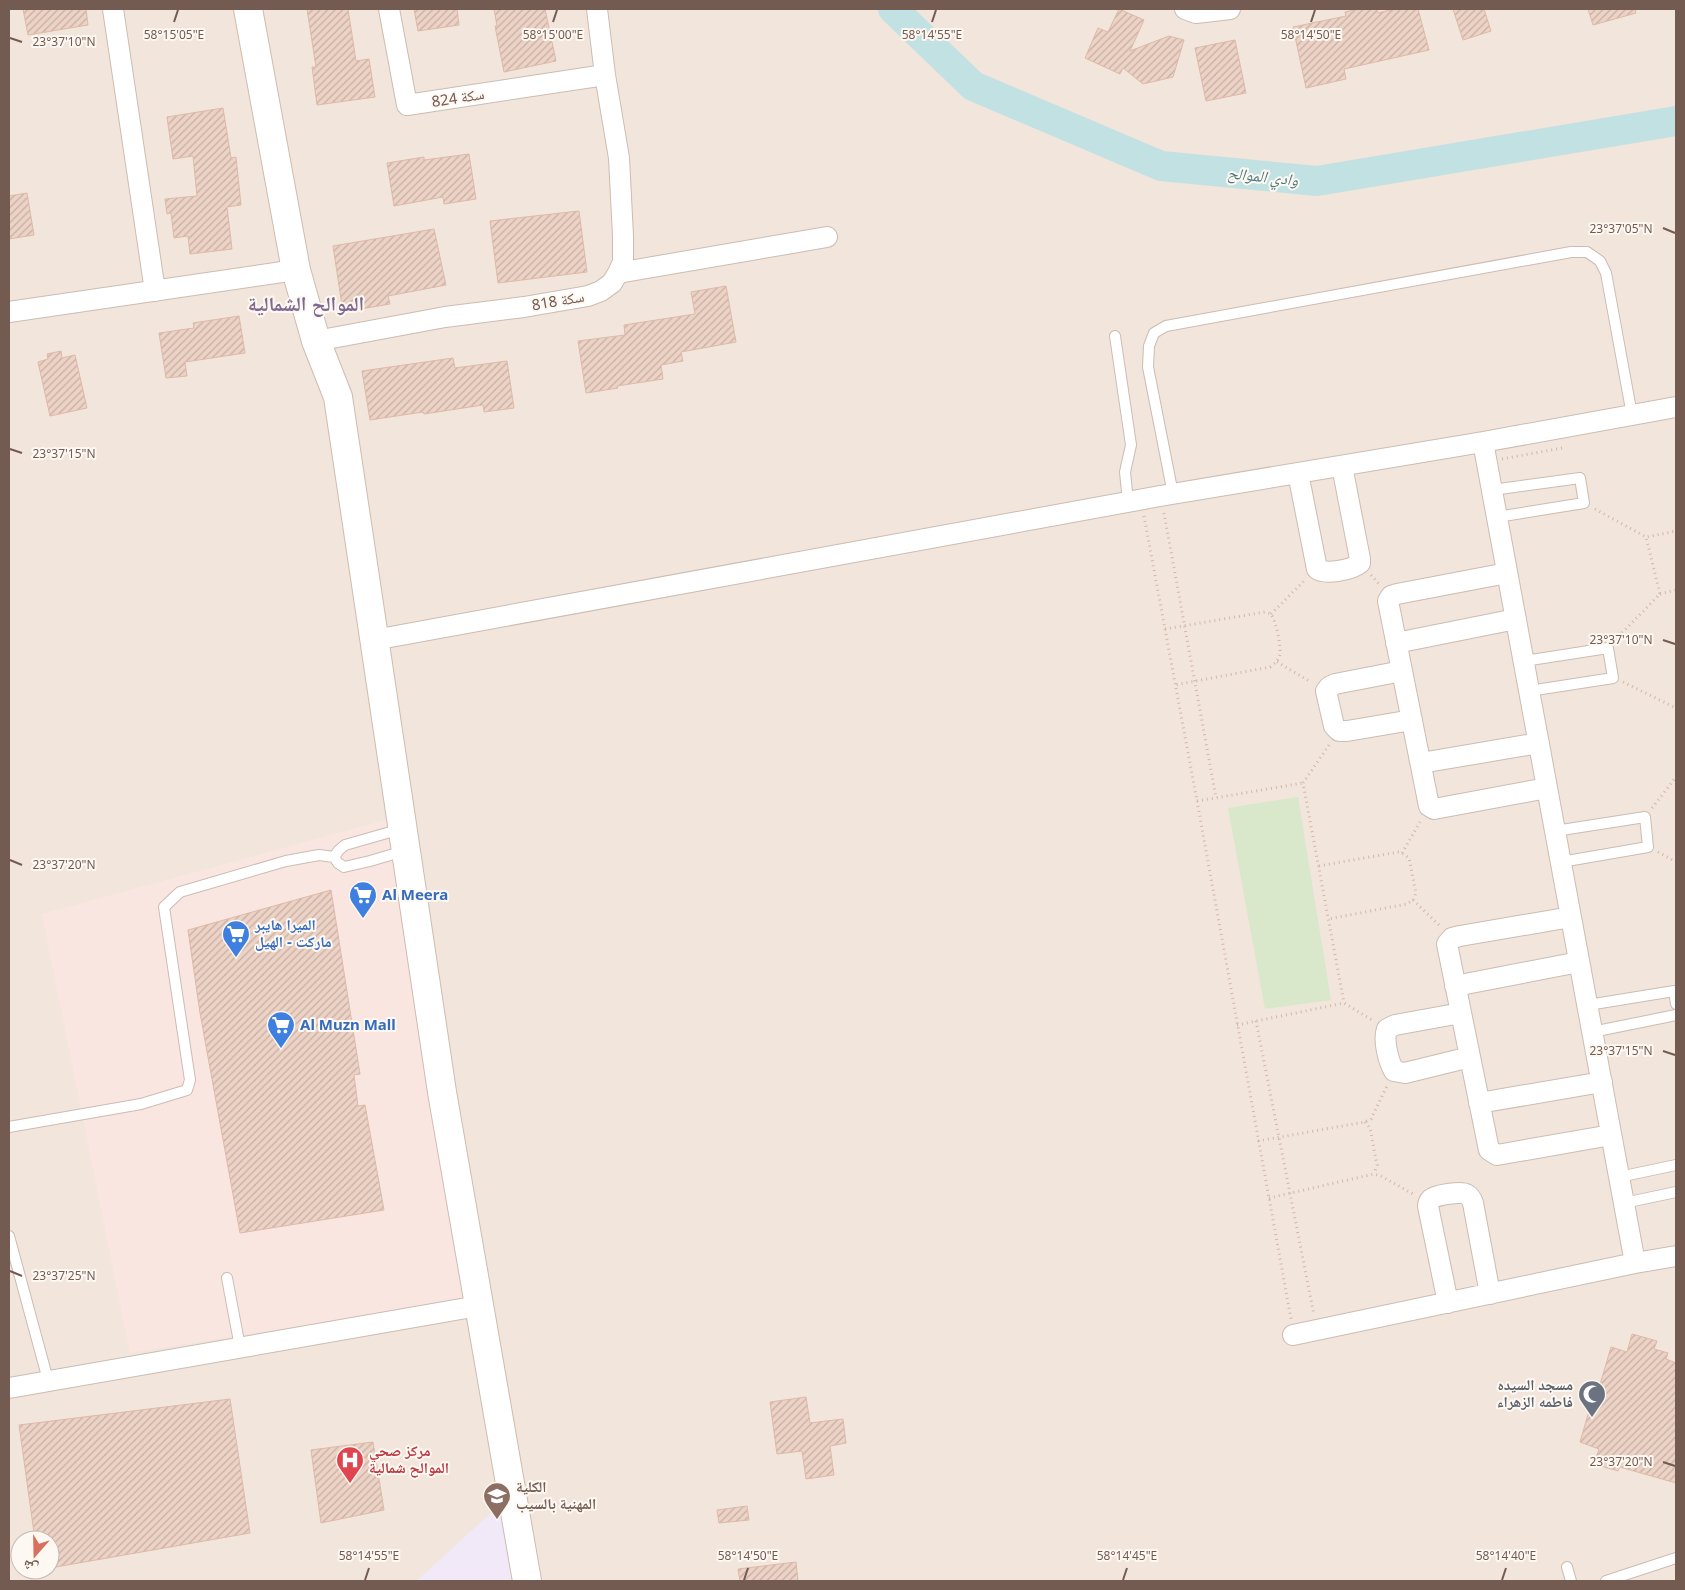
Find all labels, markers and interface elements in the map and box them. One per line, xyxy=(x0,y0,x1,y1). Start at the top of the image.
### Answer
text: 58°15'05"E xyxy=(144,26,204,43)
text: 58°15'00"E xyxy=(523,26,583,43)
text: 58°14'55"E xyxy=(902,26,962,43)
text: 58°14'50"E xyxy=(1281,26,1341,43)
text: 23°37'10"N xyxy=(32,33,96,50)
street label: سكة 824 xyxy=(430,83,486,111)
water label: وادي الموالح xyxy=(1226,161,1300,193)
text: 23°37'05"N xyxy=(1589,220,1653,237)
street label: سكة 818 xyxy=(530,286,586,314)
district label: الموالح الشمالية xyxy=(248,290,364,317)
text: 23°37'15"N xyxy=(32,445,96,462)
text: 23°37'10"N xyxy=(1589,631,1653,648)
text: 23°37'20"N xyxy=(32,856,96,873)
supermarket icon: Al Meera xyxy=(348,880,378,919)
place label: Al Meera xyxy=(382,884,448,904)
place label: الميرا هايبر ماركت - الهيل xyxy=(254,914,332,951)
supermarket icon: الميرا هايبر ماركت - الهيل xyxy=(221,919,251,958)
supermarket icon: Al Muzn Mall xyxy=(266,1010,296,1049)
place label: Al Muzn Mall xyxy=(300,1014,396,1034)
text: 23°37'15"N xyxy=(1589,1042,1653,1059)
text: 23°37'25"N xyxy=(32,1267,96,1284)
place label: مسجد السيده فاطمه الزهراء xyxy=(1497,1374,1573,1411)
mosque icon: مسجد السيده فاطمه الزهراء xyxy=(1577,1379,1607,1418)
place label: مركز صحي الموالح شمالية xyxy=(369,1440,449,1478)
hospital icon: مركز صحي الموالح شمالية xyxy=(335,1445,365,1484)
text: 23°37'20"N xyxy=(1589,1453,1653,1470)
place label: الكلية المهنية بالسيب xyxy=(516,1476,596,1513)
school or university icon: الكلية المهنية بالسيب xyxy=(482,1481,512,1520)
north arrow xyxy=(10,1530,60,1580)
text: 58°14'55"E xyxy=(339,1547,399,1564)
text: 58°14'50"E xyxy=(718,1547,778,1564)
text: 58°14'45"E xyxy=(1097,1547,1157,1564)
text: 58°14'40"E xyxy=(1476,1547,1536,1564)
text: ش xyxy=(20,1556,41,1579)

